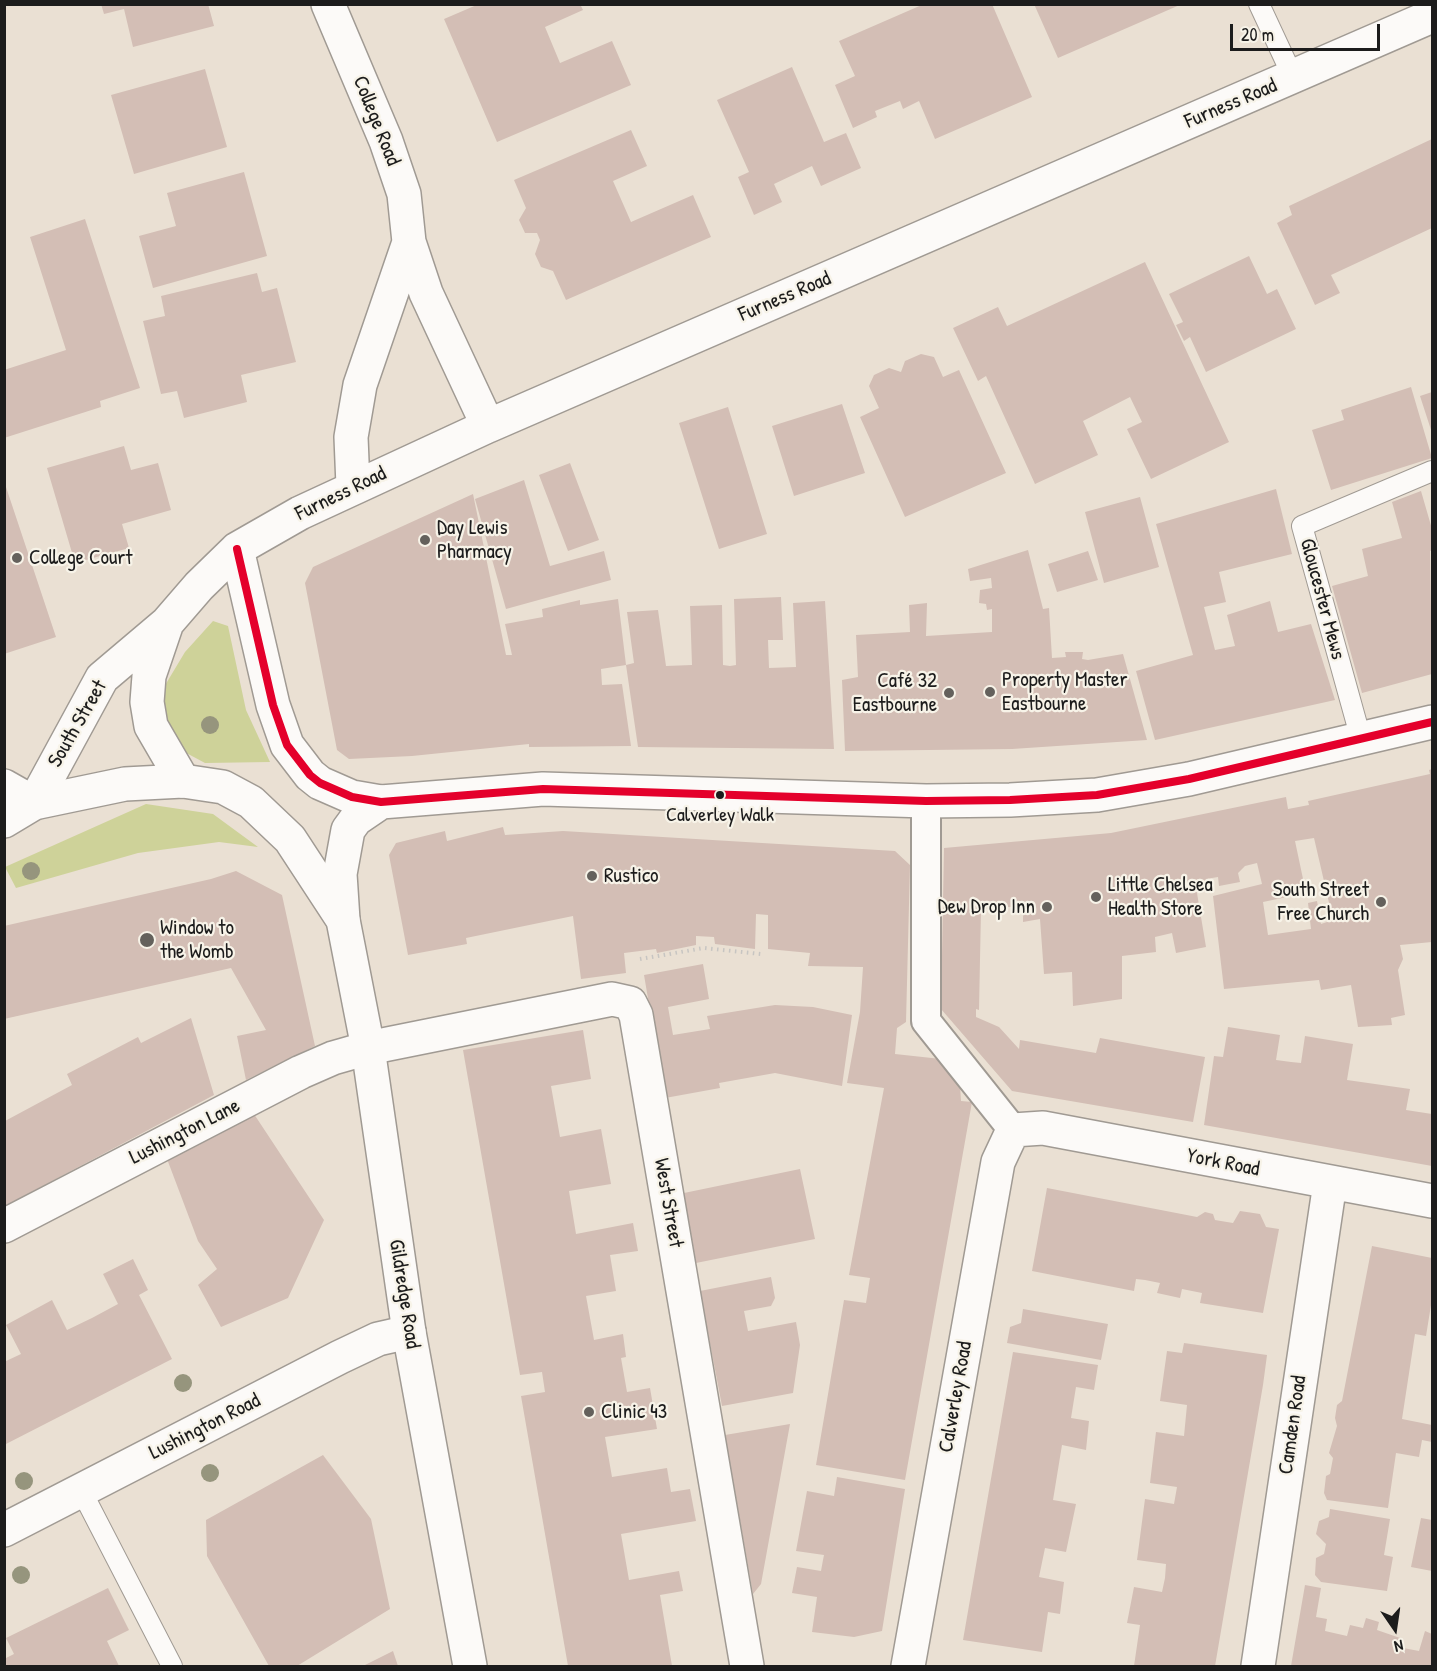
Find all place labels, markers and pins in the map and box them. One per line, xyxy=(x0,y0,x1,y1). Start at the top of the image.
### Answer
place label: Day Lewis Pharmacy xyxy=(437,515,512,565)
marker: Day Lewis Pharmacy xyxy=(418,533,432,547)
place label: College Court xyxy=(29,545,133,571)
marker: College Court xyxy=(10,551,24,565)
place label: Property Master Eastbourne xyxy=(1002,667,1127,717)
place label: Café 32 Eastbourne xyxy=(853,668,937,718)
marker: Property Master Eastbourne xyxy=(983,685,997,699)
marker: Café 32 Eastbourne xyxy=(942,686,956,700)
marker: Calverley Walk xyxy=(714,789,726,801)
place label: Calverley Walk xyxy=(666,804,774,828)
place label: Rustico xyxy=(604,863,659,889)
marker: Rustico xyxy=(585,869,599,883)
place label: Little Chelsea Health Store xyxy=(1108,872,1213,922)
place label: South Street Free Church xyxy=(1273,877,1369,927)
marker: Little Chelsea Health Store xyxy=(1089,890,1103,904)
place label: Dew Drop Inn xyxy=(938,894,1035,920)
marker: South Street Free Church xyxy=(1374,895,1388,909)
marker: Dew Drop Inn xyxy=(1040,900,1054,914)
place label: Window to the Womb xyxy=(160,915,234,965)
marker: Window to the Womb xyxy=(138,931,156,949)
place label: Clinic 43 xyxy=(601,1399,667,1425)
marker: Clinic 43 xyxy=(582,1405,596,1419)

